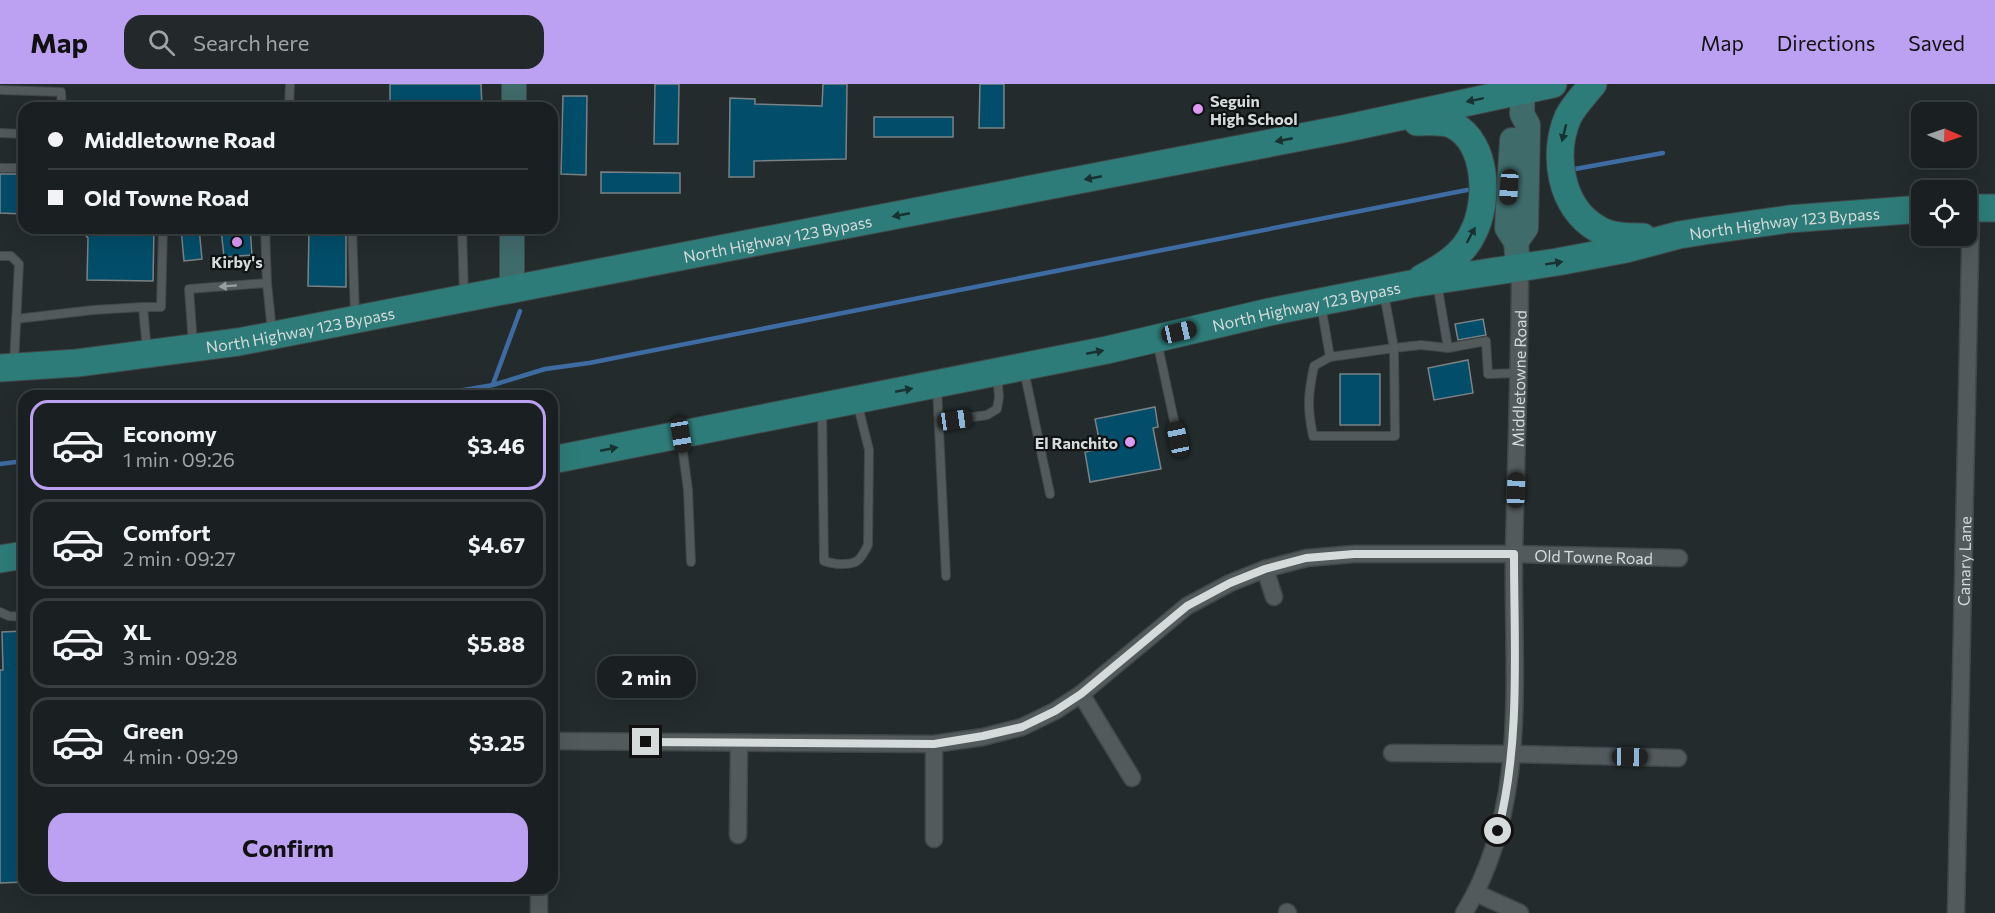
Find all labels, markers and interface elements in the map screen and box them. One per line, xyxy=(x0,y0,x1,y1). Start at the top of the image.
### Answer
search box xyxy=(124,15,544,69)
text: Map xyxy=(30,25,88,59)
icon: search xyxy=(145,26,178,59)
text: Search here xyxy=(193,29,309,56)
text: Map xyxy=(1701,30,1744,55)
text: Directions xyxy=(1777,30,1875,55)
text: Saved xyxy=(1908,30,1965,55)
place label: Seguin High School xyxy=(1210,91,1298,128)
one-way arrow xyxy=(1465,96,1484,105)
marker: Seguin High School xyxy=(1191,102,1205,116)
north arrow xyxy=(1911,102,1977,168)
map controls xyxy=(1911,102,1977,246)
one-way arrow xyxy=(1558,124,1568,142)
text: Middletowne Road xyxy=(84,126,275,153)
one-way arrow xyxy=(1274,136,1293,145)
car xyxy=(1499,168,1519,206)
one-way arrow xyxy=(1083,174,1102,183)
button: locate xyxy=(1911,180,1977,246)
text: Old Towne Road xyxy=(84,184,249,211)
street label: North Highway 123 Bypass xyxy=(1688,203,1881,243)
street label: North Highway 123 Bypass xyxy=(682,211,873,265)
one-way arrow xyxy=(892,211,911,220)
one-way arrow xyxy=(1466,226,1476,243)
marker: Kirby's xyxy=(230,235,244,249)
place label: Kirby's xyxy=(211,252,263,271)
one-way arrow xyxy=(1545,258,1564,267)
street label: North Highway 123 Bypass xyxy=(1210,277,1402,335)
one-way arrow xyxy=(219,281,238,291)
street label: North Highway 123 Bypass xyxy=(205,303,396,356)
street label: Middletowne Road xyxy=(1507,310,1529,447)
car xyxy=(1159,319,1199,345)
one-way arrow xyxy=(1086,347,1105,356)
one-way arrow xyxy=(894,385,913,394)
car xyxy=(936,409,974,431)
car xyxy=(669,416,693,454)
icon: car xyxy=(51,418,105,472)
text: Economy xyxy=(123,420,217,447)
car xyxy=(1165,420,1191,458)
text: $3.46 xyxy=(467,432,525,459)
place label: El Ranchito xyxy=(1035,433,1118,452)
marker: El Ranchito xyxy=(1123,435,1137,449)
one-way arrow xyxy=(600,444,619,453)
text: 1 min · 09:26 xyxy=(123,447,235,471)
car xyxy=(1506,472,1526,508)
street label: Canary Lane xyxy=(1953,516,1974,606)
icon: car xyxy=(51,517,105,571)
text: Comfort xyxy=(123,519,211,546)
text: $4.67 xyxy=(468,531,525,558)
street label: Old Towne Road xyxy=(1534,545,1653,567)
text: 2 min · 09:27 xyxy=(123,546,236,570)
icon: car xyxy=(51,616,105,670)
text: XL xyxy=(123,618,151,645)
text: $5.88 xyxy=(467,630,525,657)
text: 3 min · 09:28 xyxy=(123,645,238,669)
callout: 2 min xyxy=(596,655,696,697)
text: 2 min xyxy=(622,665,671,689)
icon: car xyxy=(51,715,105,769)
text: Green xyxy=(123,717,184,744)
route end xyxy=(632,728,659,755)
text: $3.25 xyxy=(469,729,525,756)
text: 4 min · 09:29 xyxy=(123,744,238,768)
car xyxy=(1612,748,1648,766)
button: Confirm xyxy=(48,813,528,882)
route start xyxy=(1484,817,1511,844)

